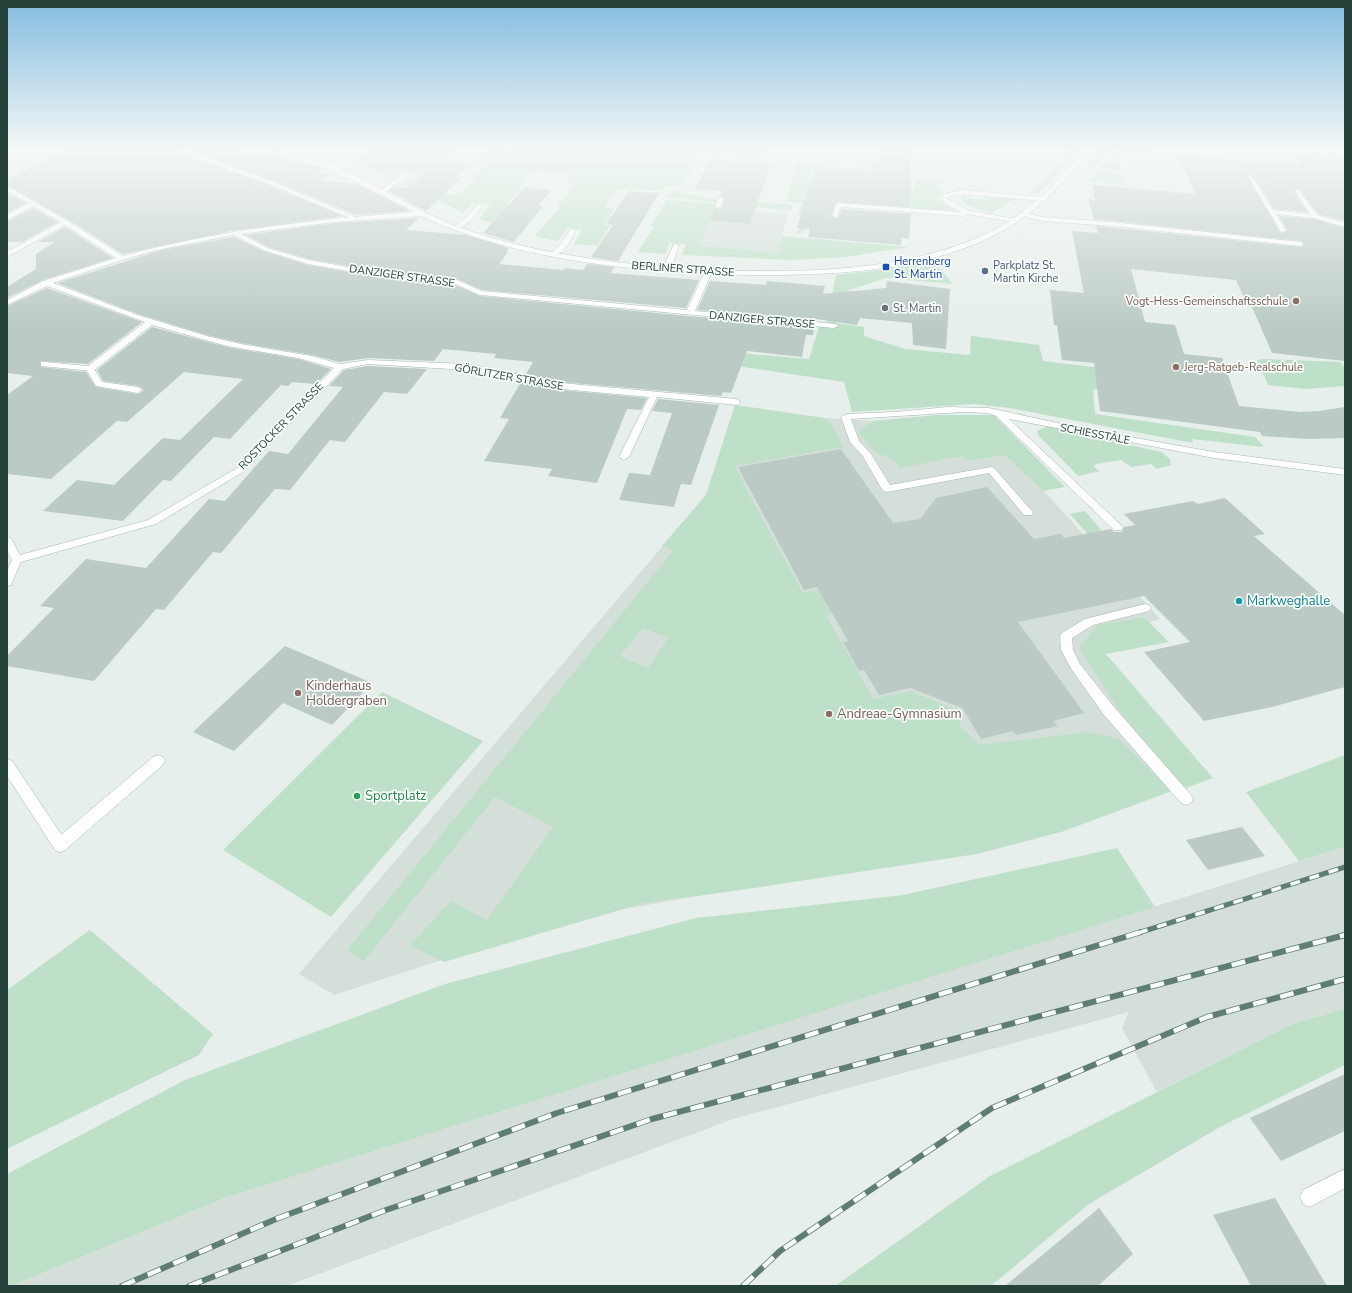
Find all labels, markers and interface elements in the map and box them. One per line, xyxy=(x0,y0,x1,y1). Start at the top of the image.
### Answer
place label: Herrenberg St. Martin xyxy=(894,254,951,282)
street label: BERLINER STRASSE xyxy=(631,258,735,280)
place label: Parkplatz St. Martin Kirche xyxy=(993,258,1059,286)
street label: DANZIGER STRASSE xyxy=(348,261,456,291)
marker: Herrenberg St. Martin xyxy=(881,262,891,272)
marker: Parkplatz St. Martin Kirche xyxy=(980,266,990,276)
place label: Vogt-Hess-Gemeinschaftsschule xyxy=(1125,294,1288,309)
marker: Vogt-Hess-Gemeinschaftsschule xyxy=(1291,296,1301,306)
place label: St. Martin xyxy=(893,301,941,316)
marker: St. Martin xyxy=(880,303,890,313)
street label: DANZIGER STRASSE xyxy=(708,308,816,332)
street label: GÖRLITZER STRASSE xyxy=(453,360,565,394)
place label: Jerg-Ratgeb-Realschule xyxy=(1183,360,1303,375)
marker: Jerg-Ratgeb-Realschule xyxy=(1171,362,1181,372)
street label: ROSTOCKER STRASSE xyxy=(235,379,327,473)
street label: SCHIESSTÄLE xyxy=(1059,420,1131,448)
place label: Markweghalle xyxy=(1247,592,1330,610)
marker: Markweghalle xyxy=(1234,596,1244,606)
place label: Kinderhaus Holdergraben xyxy=(306,677,387,710)
marker: Kinderhaus Holdergraben xyxy=(293,688,303,698)
place label: Andreae-Gymnasium xyxy=(837,705,962,723)
marker: Andreae-Gymnasium xyxy=(824,709,834,719)
place label: Sportplatz xyxy=(365,787,426,805)
marker: Sportplatz xyxy=(352,791,362,801)

